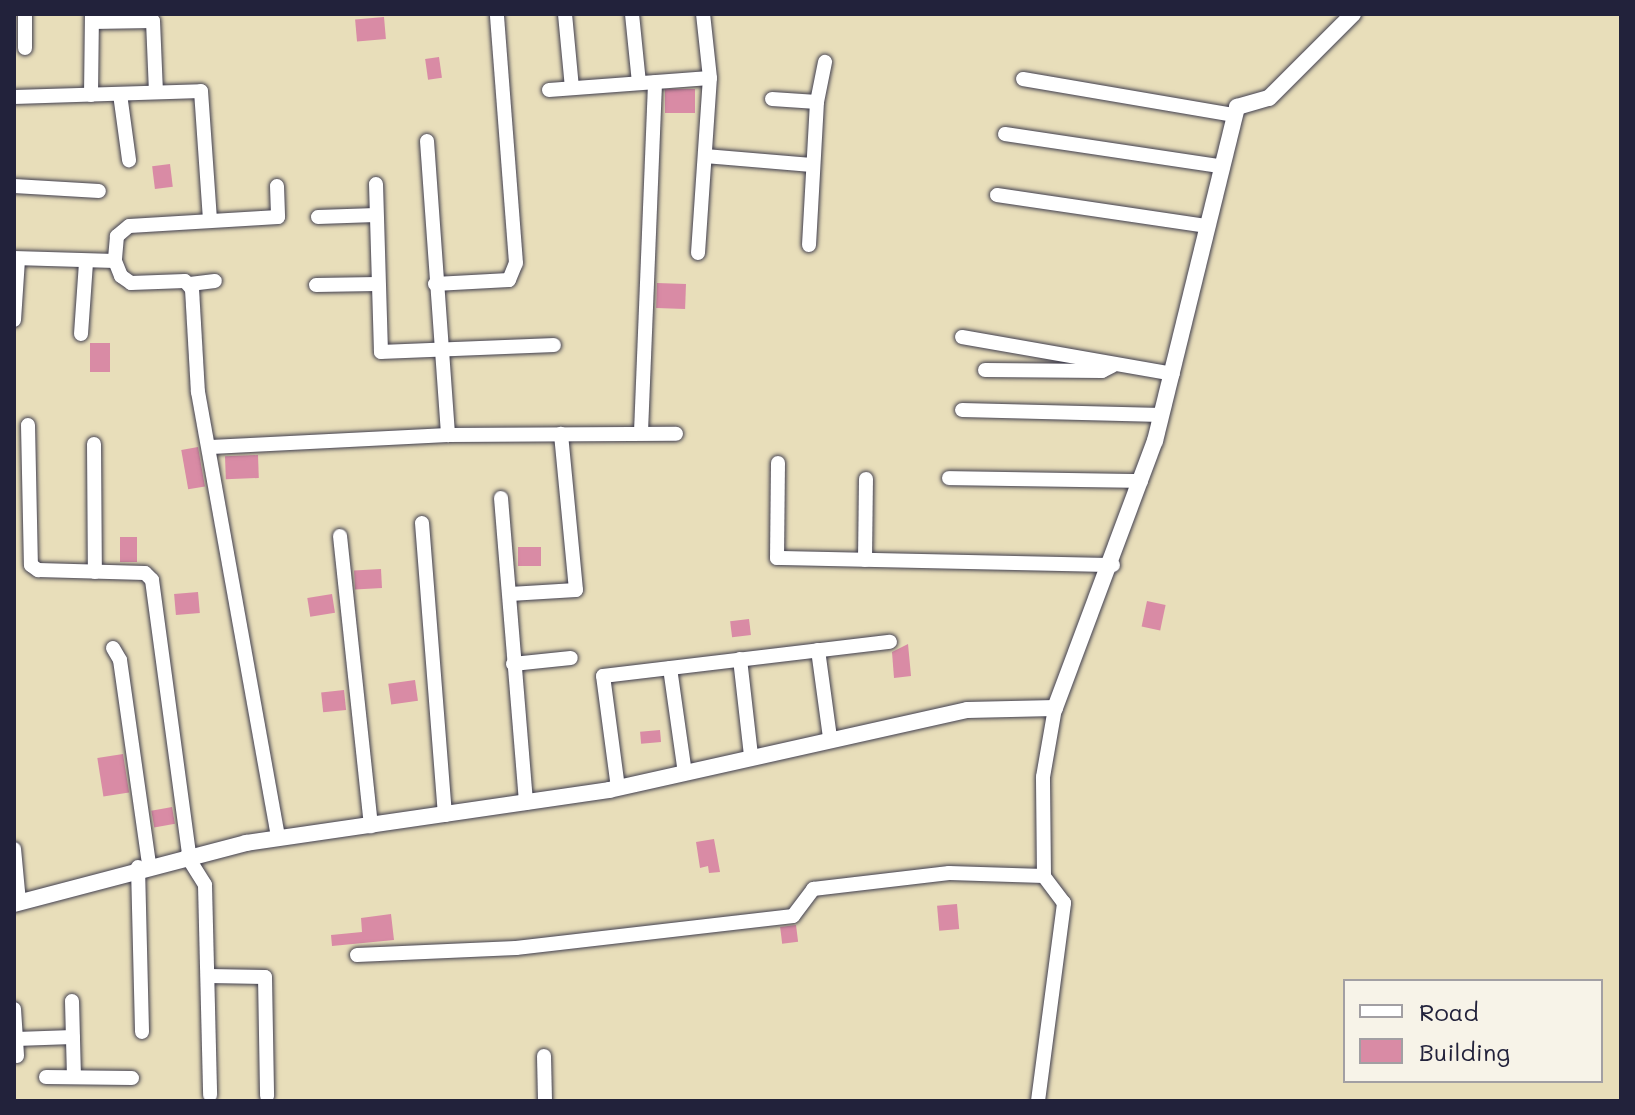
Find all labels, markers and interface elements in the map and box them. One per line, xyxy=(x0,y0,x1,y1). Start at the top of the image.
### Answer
legend xyxy=(1343,979,1603,1083)
text: Road xyxy=(1419,996,1479,1027)
text: Building xyxy=(1419,1036,1510,1067)

